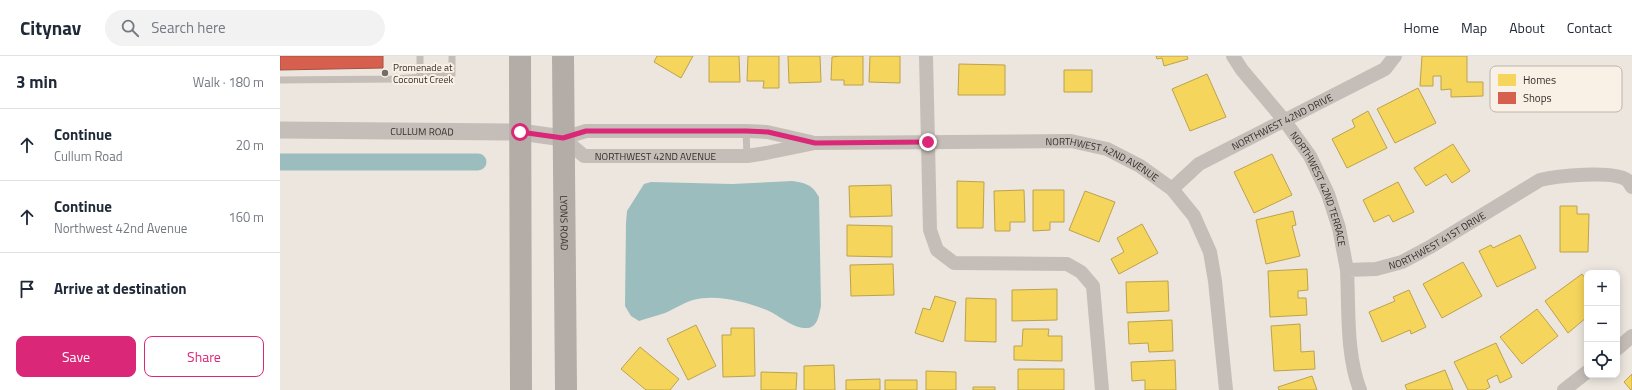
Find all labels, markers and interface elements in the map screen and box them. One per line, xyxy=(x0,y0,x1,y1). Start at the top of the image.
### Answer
search box xyxy=(105,10,385,46)
text: Citynav xyxy=(20,13,81,42)
text: Search here xyxy=(151,16,226,39)
icon: search xyxy=(119,17,141,39)
text: Home xyxy=(1404,17,1439,38)
text: Map xyxy=(1461,17,1487,38)
text: About xyxy=(1509,17,1545,38)
text: Contact xyxy=(1567,17,1612,38)
place label: Promenade at Coconut Creek xyxy=(393,60,453,87)
legend xyxy=(1490,66,1622,112)
marker: Promenade at Coconut Creek xyxy=(380,68,390,78)
text: 3 min xyxy=(16,69,57,95)
text: Walk · 180 m xyxy=(193,72,264,92)
text: Homes xyxy=(1523,72,1556,88)
street label: NORTHWEST 42ND DRIVE xyxy=(1229,89,1336,154)
text: Shops xyxy=(1523,90,1552,106)
text: Continue xyxy=(54,123,112,146)
street label: CULLUM ROAD xyxy=(390,123,454,139)
route start xyxy=(511,123,529,141)
street label: NORTHWEST 42ND TERRACE xyxy=(1287,128,1350,248)
route end xyxy=(919,133,937,151)
icon: ahead xyxy=(16,134,38,156)
street label: NORTHWEST 42ND AVENUE xyxy=(1045,134,1162,185)
text: 20 m xyxy=(236,135,264,155)
text: Cullum Road xyxy=(54,146,123,166)
street label: NORTHWEST 42ND AVENUE xyxy=(595,149,716,164)
text: Continue xyxy=(54,195,112,218)
street label: LYONS ROAD xyxy=(557,195,572,251)
icon: ahead xyxy=(16,206,38,228)
text: 160 m xyxy=(228,207,264,227)
street label: NORTHWEST 41ST DRIVE xyxy=(1387,207,1489,273)
text: Northwest 42nd Avenue xyxy=(54,218,187,238)
map controls xyxy=(1584,270,1620,378)
button: + xyxy=(1584,270,1620,306)
text: Arrive at destination xyxy=(54,277,187,300)
icon: arrive xyxy=(16,278,38,300)
button: − xyxy=(1584,306,1620,342)
button: Save xyxy=(16,336,136,377)
button: Share xyxy=(144,336,264,377)
button: locate xyxy=(1584,342,1620,378)

